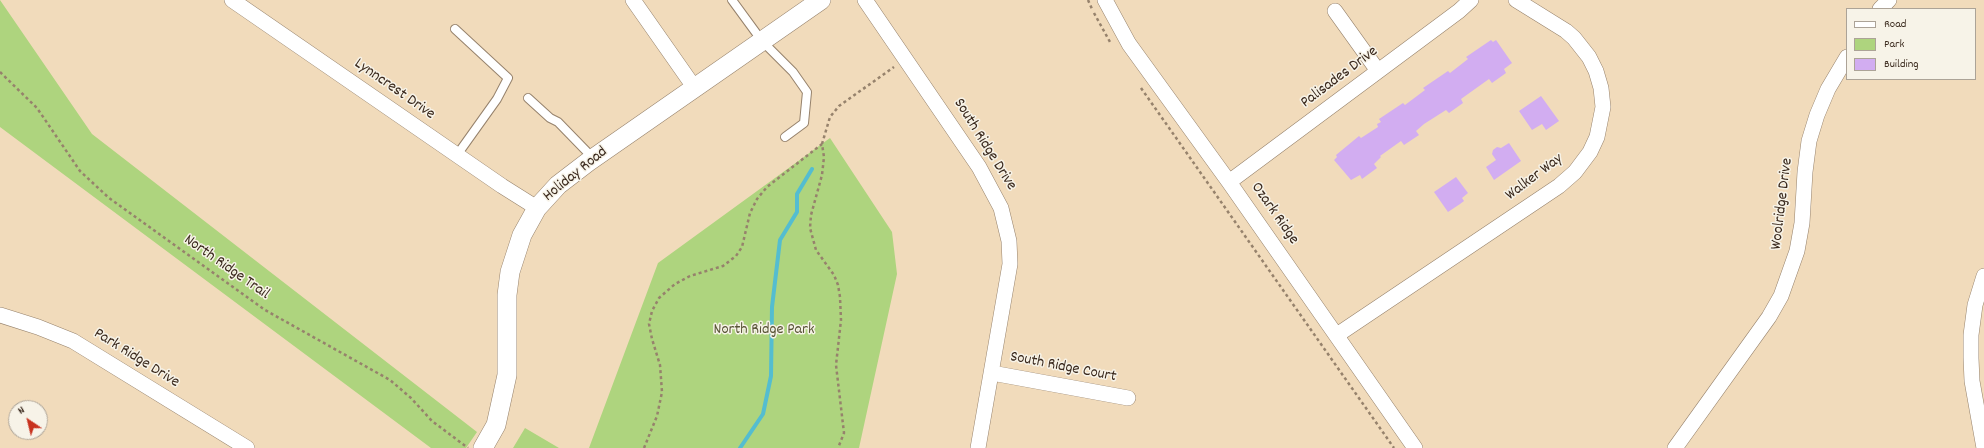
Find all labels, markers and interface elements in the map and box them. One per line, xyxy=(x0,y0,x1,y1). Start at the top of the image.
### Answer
legend xyxy=(1846,8,1976,80)
text: Road xyxy=(1884,16,1906,33)
text: Park xyxy=(1884,36,1904,53)
street label: Palisades Drive xyxy=(1298,43,1382,113)
street label: Lynncrest Drive xyxy=(350,55,438,125)
text: Building xyxy=(1884,56,1919,73)
street label: South Ridge Drive xyxy=(948,96,1020,194)
street label: Holiday Road xyxy=(540,143,612,207)
street label: Walker Way xyxy=(1503,150,1567,206)
street label: Woolridge Drive xyxy=(1768,157,1798,251)
street label: Ozark Ridge xyxy=(1246,179,1302,249)
street label: North Ridge Trail xyxy=(179,231,273,305)
park label: North Ridge Park xyxy=(713,321,815,341)
street label: Park Ridge Drive xyxy=(89,325,183,393)
street label: South Ridge Court xyxy=(1008,348,1118,388)
north arrow xyxy=(8,400,48,440)
text: N xyxy=(15,403,29,419)

